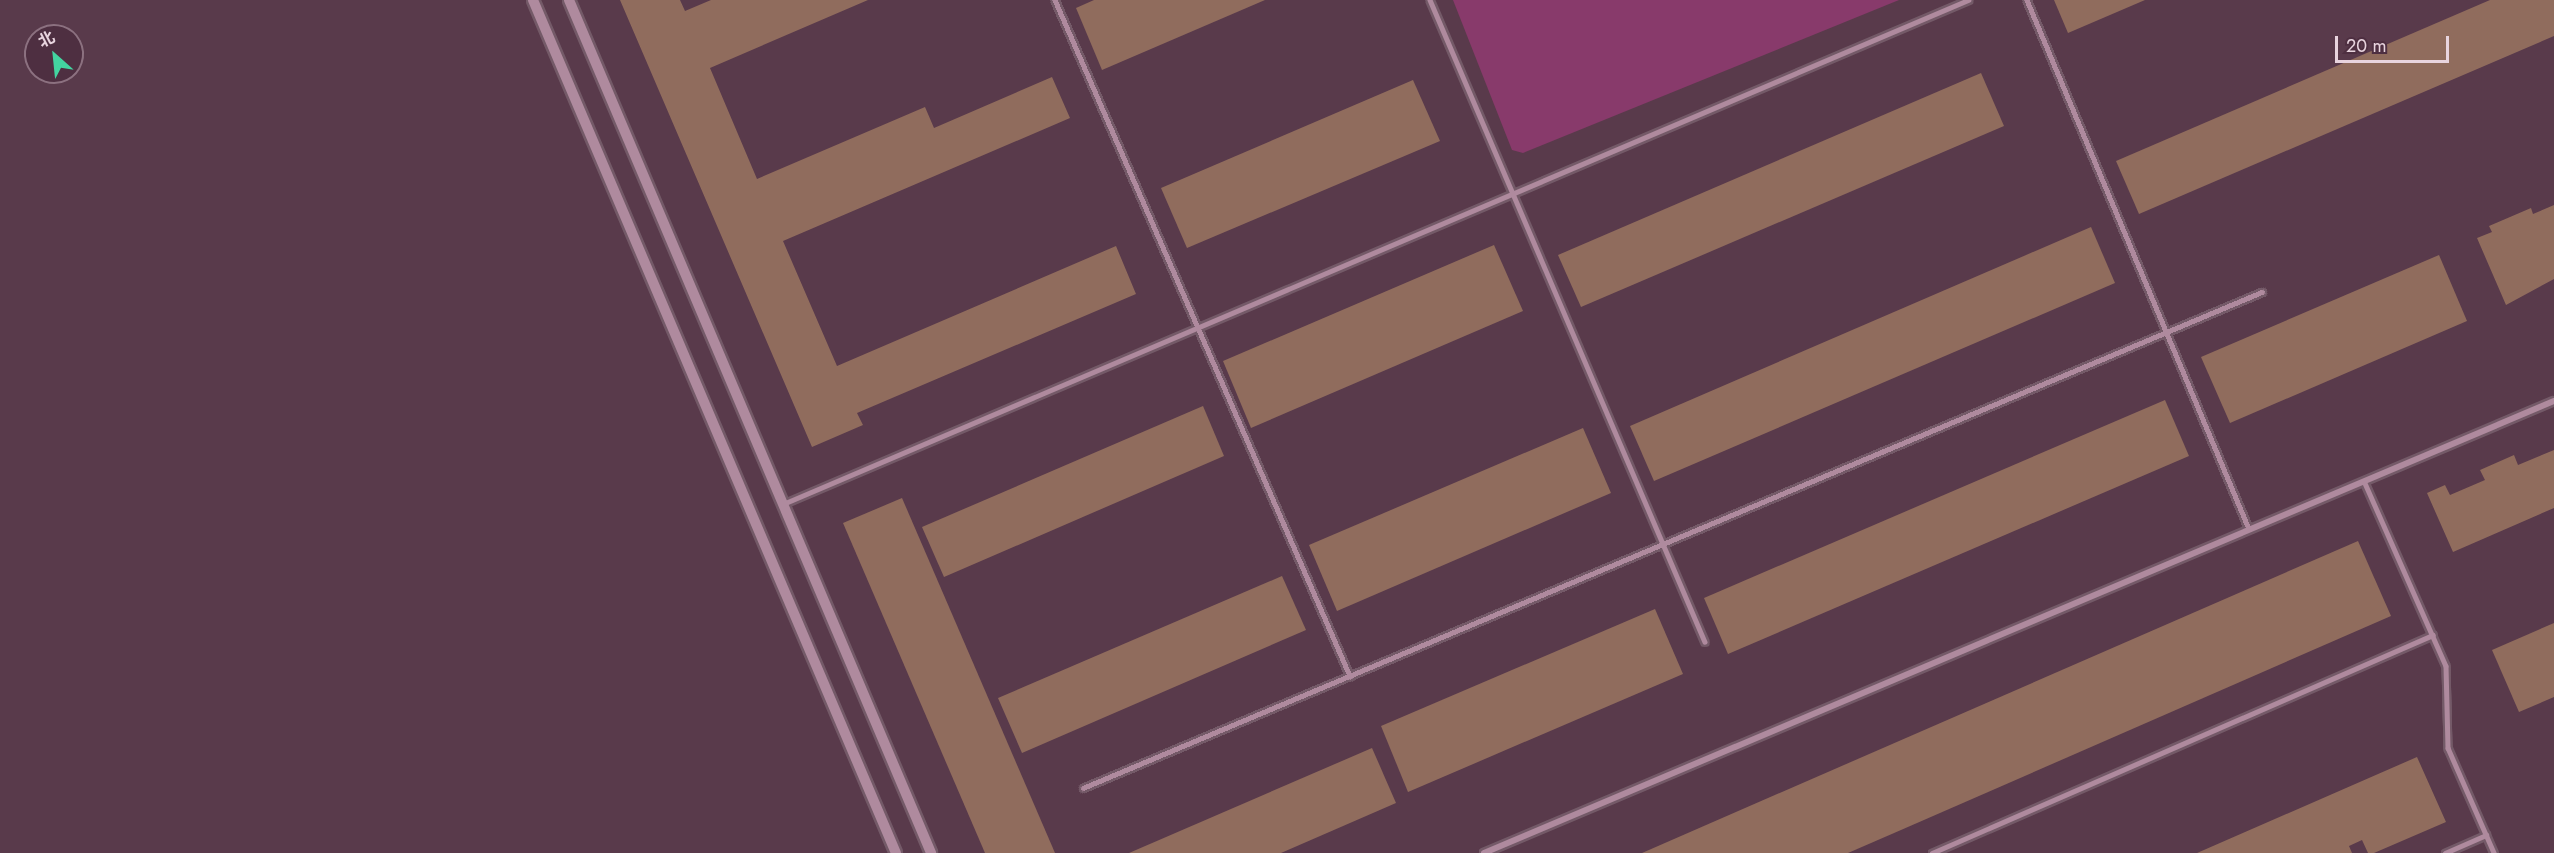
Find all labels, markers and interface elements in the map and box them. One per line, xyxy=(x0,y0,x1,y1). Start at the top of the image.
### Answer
north arrow xyxy=(24,24,84,84)
scale bar xyxy=(2338,24,2452,62)
text: 北 xyxy=(34,25,59,53)
text: 20 m xyxy=(2346,33,2386,59)

